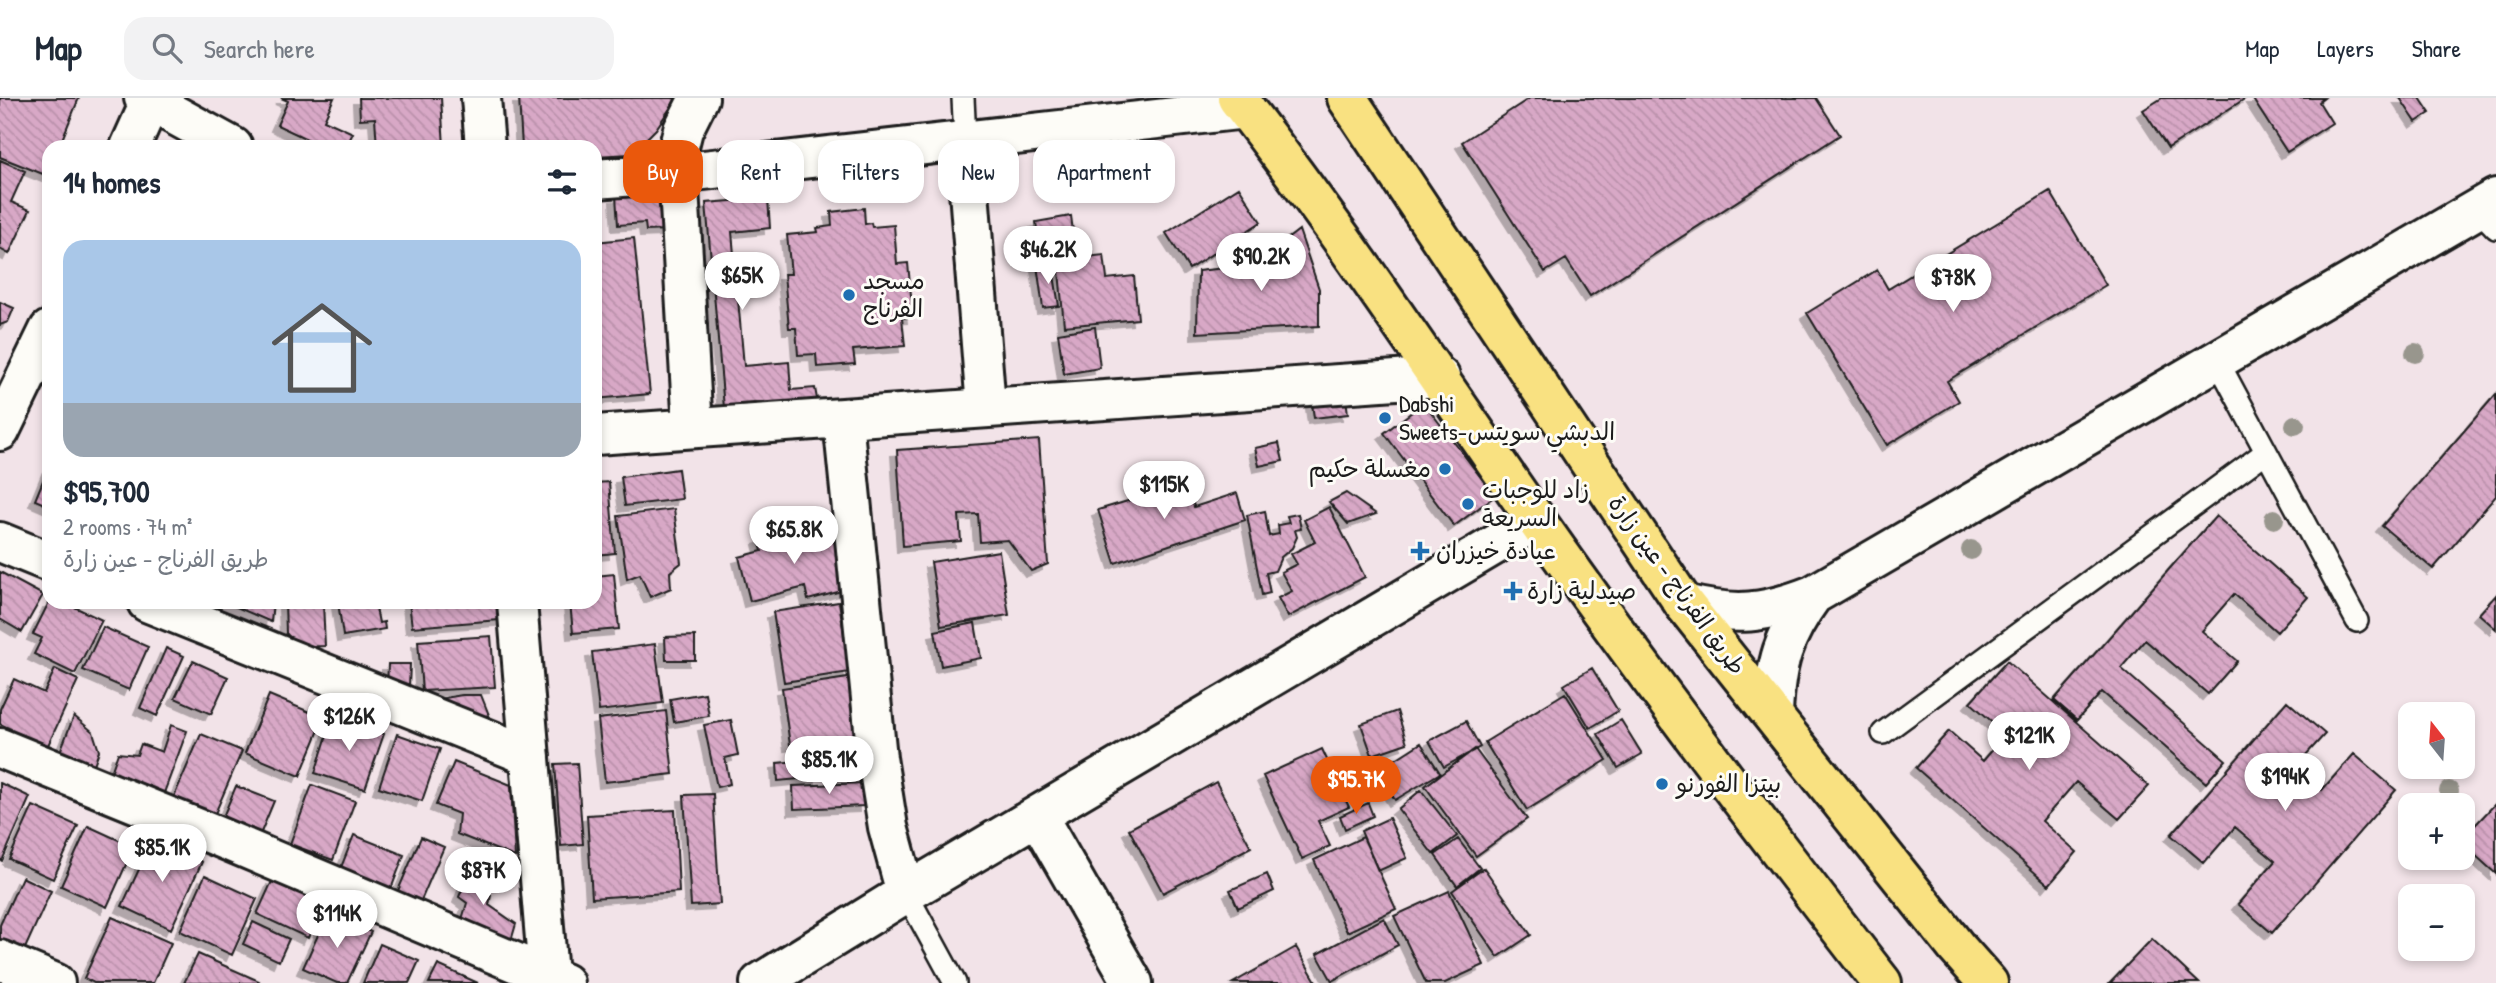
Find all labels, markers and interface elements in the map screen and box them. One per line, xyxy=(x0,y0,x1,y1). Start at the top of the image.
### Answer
search box xyxy=(124,17,614,80)
text: Map xyxy=(35,26,82,70)
icon: search xyxy=(148,29,186,67)
text: Search here xyxy=(204,31,315,66)
text: Map xyxy=(2245,32,2279,64)
text: Layers xyxy=(2317,32,2374,64)
text: Share xyxy=(2412,32,2461,64)
chip: Buy xyxy=(623,140,703,203)
chip: Rent xyxy=(717,140,804,203)
chip: Filters xyxy=(818,140,924,203)
chip: New xyxy=(938,140,1019,203)
chip: Apartment xyxy=(1033,140,1175,203)
text: 14 homes xyxy=(63,162,161,202)
icon: filters xyxy=(543,163,581,201)
pin: $46.2K xyxy=(991,226,1105,286)
text: $46.2K xyxy=(1019,233,1077,264)
pin: $90.2K xyxy=(1204,234,1318,293)
text: $90.2K xyxy=(1232,240,1290,271)
pin: $65K xyxy=(701,252,783,312)
pin: $78K xyxy=(1912,254,1994,314)
text: $65K xyxy=(721,259,763,290)
text: $78K xyxy=(1930,261,1976,292)
place label: مسجد الفرناج xyxy=(863,264,925,325)
icon: home xyxy=(259,285,385,411)
marker: مسجد الفرناج xyxy=(841,287,857,303)
place label: Dabshi Sweets-الدبشي سويتس xyxy=(1399,387,1615,453)
marker: Dabshi Sweets-الدبشي سويتس xyxy=(1377,410,1393,426)
place label: مغسلة حكيم xyxy=(1308,452,1431,487)
marker: مغسلة حكيم xyxy=(1437,461,1453,477)
pin: $115K xyxy=(1115,462,1213,521)
text: $115K xyxy=(1139,468,1189,499)
text: $95,700 xyxy=(63,471,150,511)
place label: زاد للوجبات السريعة xyxy=(1482,473,1589,533)
street label: طريق الفرناج - عين زارة xyxy=(1601,488,1754,681)
marker: زاد للوجبات السريعة xyxy=(1460,496,1476,512)
pin: $65.8K xyxy=(737,506,851,566)
text: 2 rooms · 74 m² xyxy=(63,511,192,542)
text: $65.8K xyxy=(765,513,823,544)
place label: عيادة خيزران xyxy=(1436,534,1556,566)
marker: عيادة خيزران xyxy=(1410,541,1430,561)
text: طريق الفرناج - عين زارة xyxy=(63,543,269,574)
place label: صيدلية زارة xyxy=(1527,574,1636,606)
marker: صيدلية زارة xyxy=(1505,583,1521,599)
pin: $126K xyxy=(300,694,398,753)
text: $126K xyxy=(323,700,375,731)
north arrow xyxy=(2398,702,2474,779)
map controls xyxy=(2398,702,2475,961)
pin: $121K xyxy=(1980,712,2078,772)
text: $121K xyxy=(2003,719,2055,750)
pin: $85.1K xyxy=(772,736,886,796)
text: $85.1K xyxy=(801,743,857,774)
pin: $194K xyxy=(2236,754,2334,813)
pin: $95.7K xyxy=(1299,756,1413,816)
text: $194K xyxy=(2260,760,2310,791)
text: $95.7K xyxy=(1327,763,1385,794)
place label: بيتزا الفورنو xyxy=(1675,767,1781,800)
marker: بيتزا الفورنو xyxy=(1654,776,1670,792)
button: + xyxy=(2398,793,2475,870)
pin: $85.1K xyxy=(105,824,219,884)
text: $85.1K xyxy=(134,831,190,862)
pin: $87K xyxy=(442,848,524,907)
text: $87K xyxy=(460,854,506,885)
button: − xyxy=(2398,884,2475,961)
pin: $114K xyxy=(288,890,386,950)
text: $114K xyxy=(312,897,362,928)

